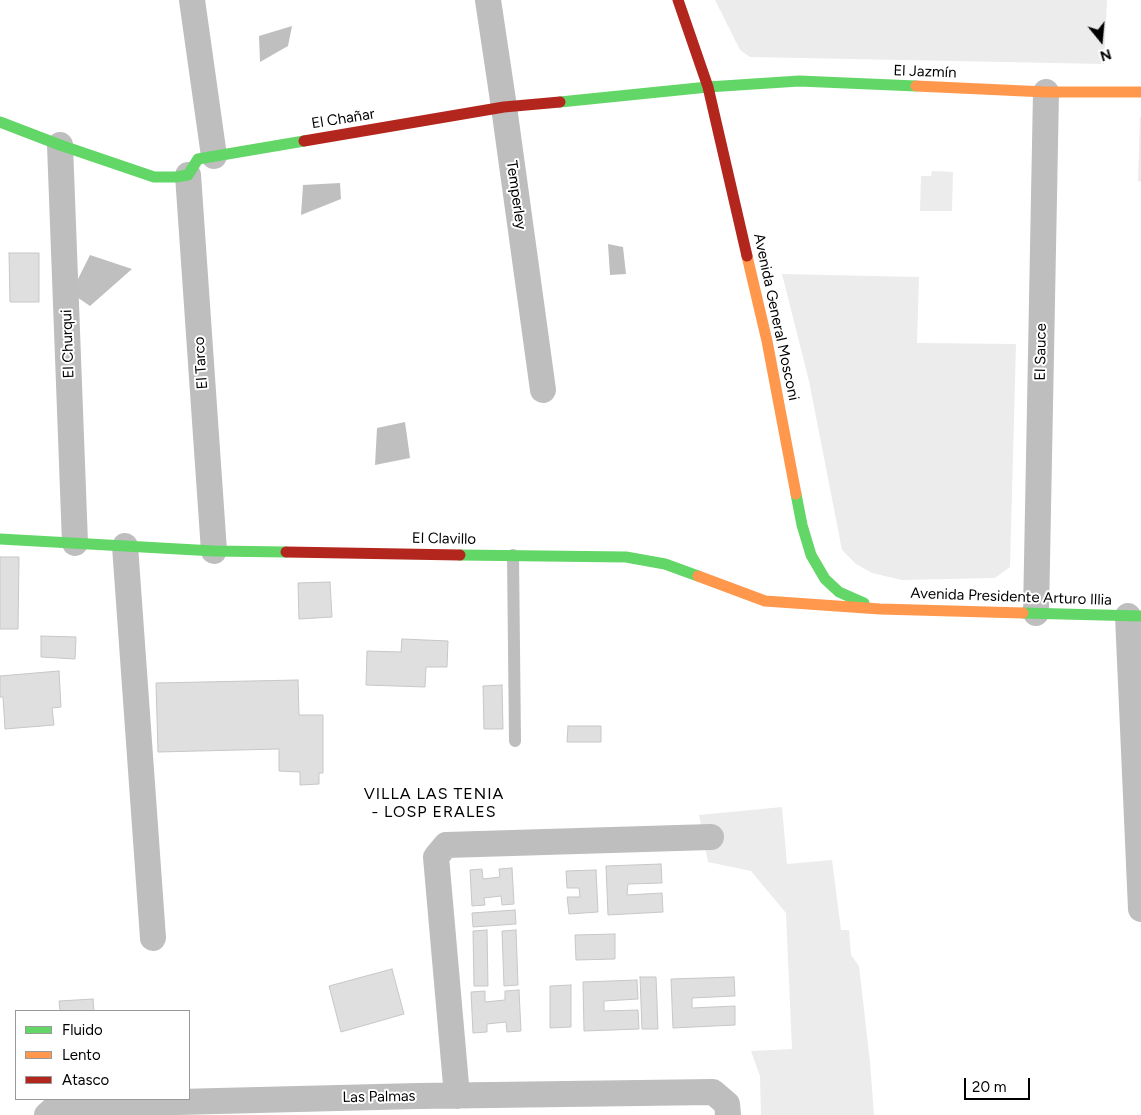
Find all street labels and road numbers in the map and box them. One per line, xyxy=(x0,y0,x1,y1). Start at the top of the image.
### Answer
street label: El Jazmín xyxy=(893,62,957,82)
street label: El Chañar xyxy=(310,105,376,133)
street label: Temperley xyxy=(502,159,530,231)
street label: Avenida General Mosconi xyxy=(749,232,803,402)
street label: El Churqui xyxy=(58,309,78,379)
street label: El Sauce xyxy=(1032,323,1050,381)
street label: El Tarco xyxy=(190,336,212,390)
street label: El Clavillo xyxy=(412,529,476,549)
street label: Avenida Presidente Arturo Illia xyxy=(910,584,1112,610)
street label: Las Palmas xyxy=(342,1087,416,1107)

